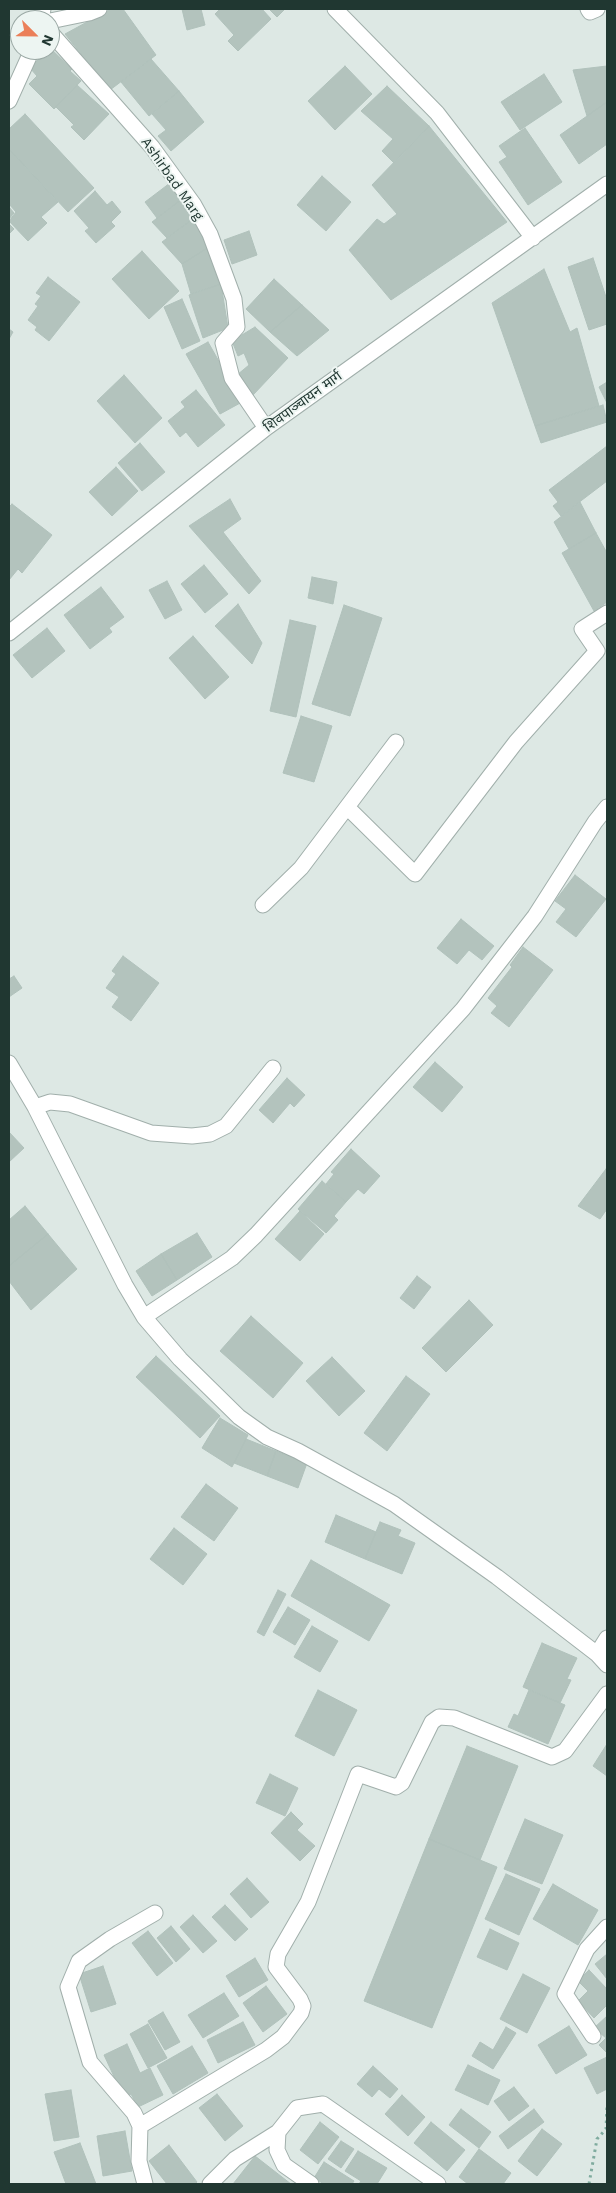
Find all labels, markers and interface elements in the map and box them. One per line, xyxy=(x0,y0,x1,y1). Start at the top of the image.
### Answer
north arrow xyxy=(10,10,60,60)
text: N xyxy=(38,33,57,48)
street label: Ashirbad Marg xyxy=(137,134,207,224)
street label: शिवपाञ्चायन मार्ग xyxy=(261,368,345,436)

